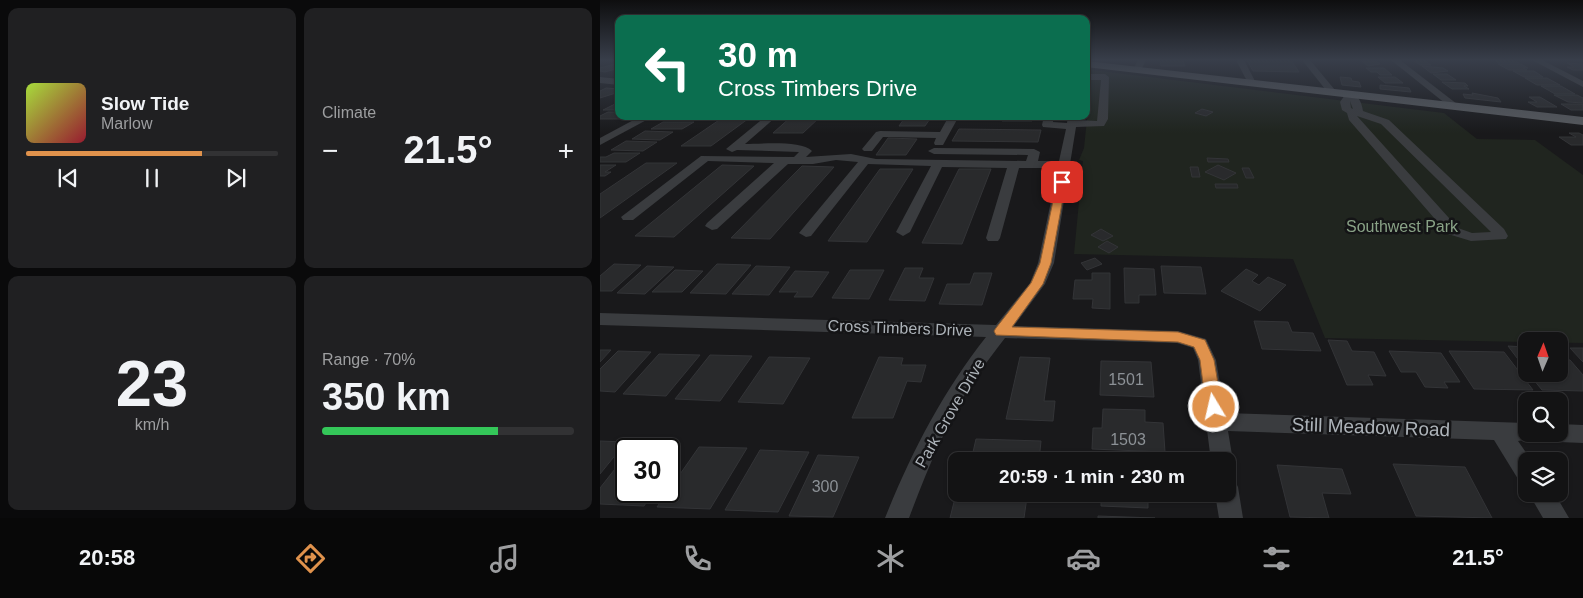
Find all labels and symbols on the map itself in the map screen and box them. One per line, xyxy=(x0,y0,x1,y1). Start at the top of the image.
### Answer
pin xyxy=(1041,161,1083,203)
park label: Southwest Park xyxy=(1346,218,1459,235)
street label: Cross Timbers Drive xyxy=(827,317,973,339)
north arrow xyxy=(1518,332,1568,382)
street label: Park Grove Drive xyxy=(912,356,988,470)
house number: 1501 xyxy=(1108,371,1144,388)
position arrow xyxy=(1187,380,1239,432)
street label: Still Meadow Road xyxy=(1291,414,1451,440)
house number: 1503 xyxy=(1110,431,1146,448)
speed limit sign: 30 xyxy=(615,438,680,503)
house number: 300 xyxy=(812,478,838,495)

